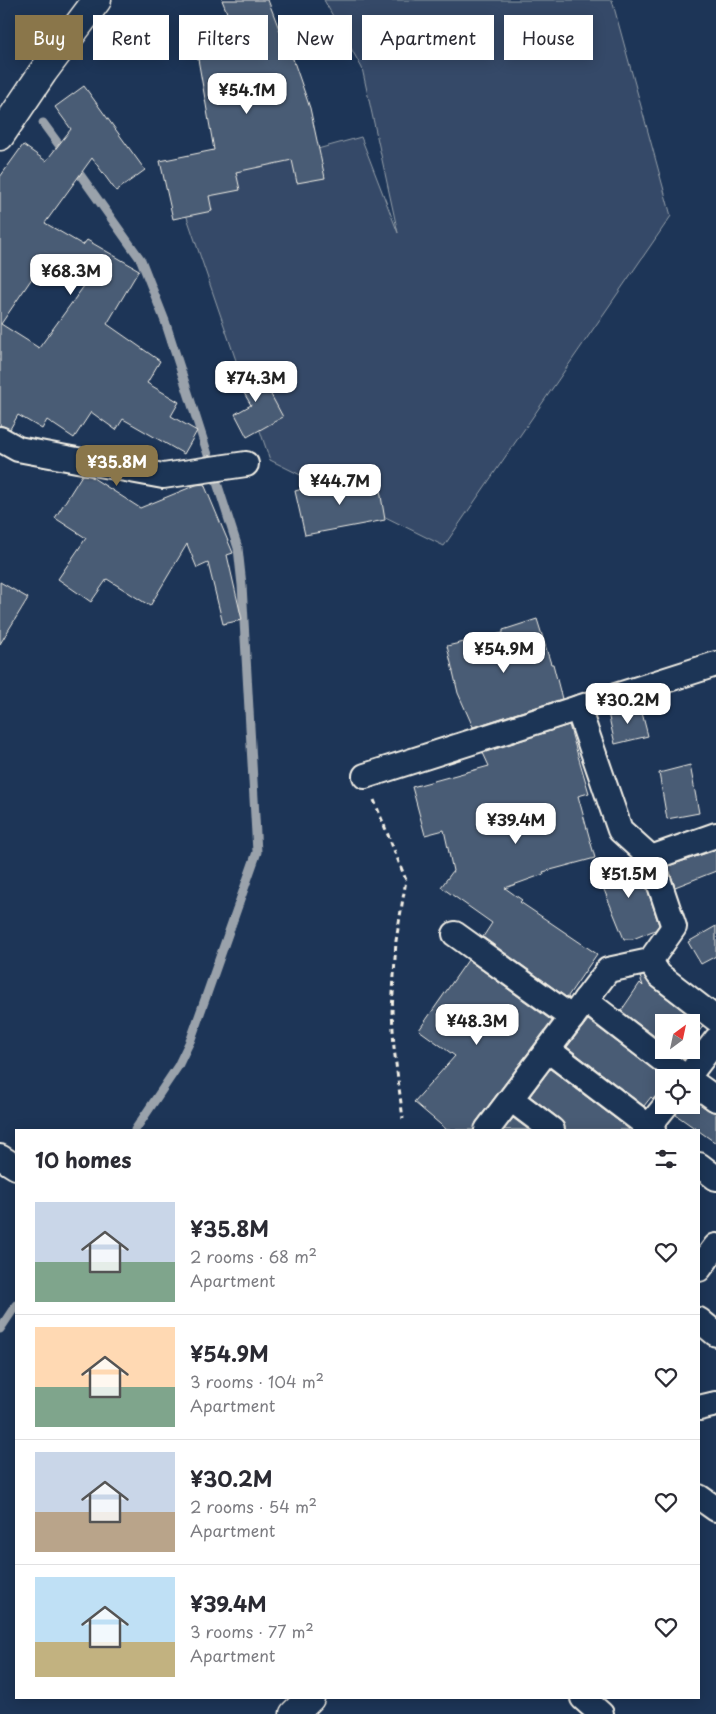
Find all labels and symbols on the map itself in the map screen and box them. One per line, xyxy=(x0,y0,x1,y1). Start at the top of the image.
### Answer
pin: ¥54.1M xyxy=(206,72,288,115)
pin: ¥68.3M xyxy=(30,254,112,296)
pin: ¥74.3M xyxy=(215,360,297,403)
pin: ¥35.8M xyxy=(76,444,158,487)
pin: ¥44.7M xyxy=(299,464,381,506)
pin: ¥54.9M xyxy=(463,632,545,674)
pin: ¥30.2M xyxy=(587,682,669,725)
pin: ¥39.4M xyxy=(475,802,557,845)
pin: ¥51.5M xyxy=(588,856,670,899)
pin: ¥48.3M xyxy=(436,1004,518,1046)
north arrow xyxy=(655,1014,700,1059)

